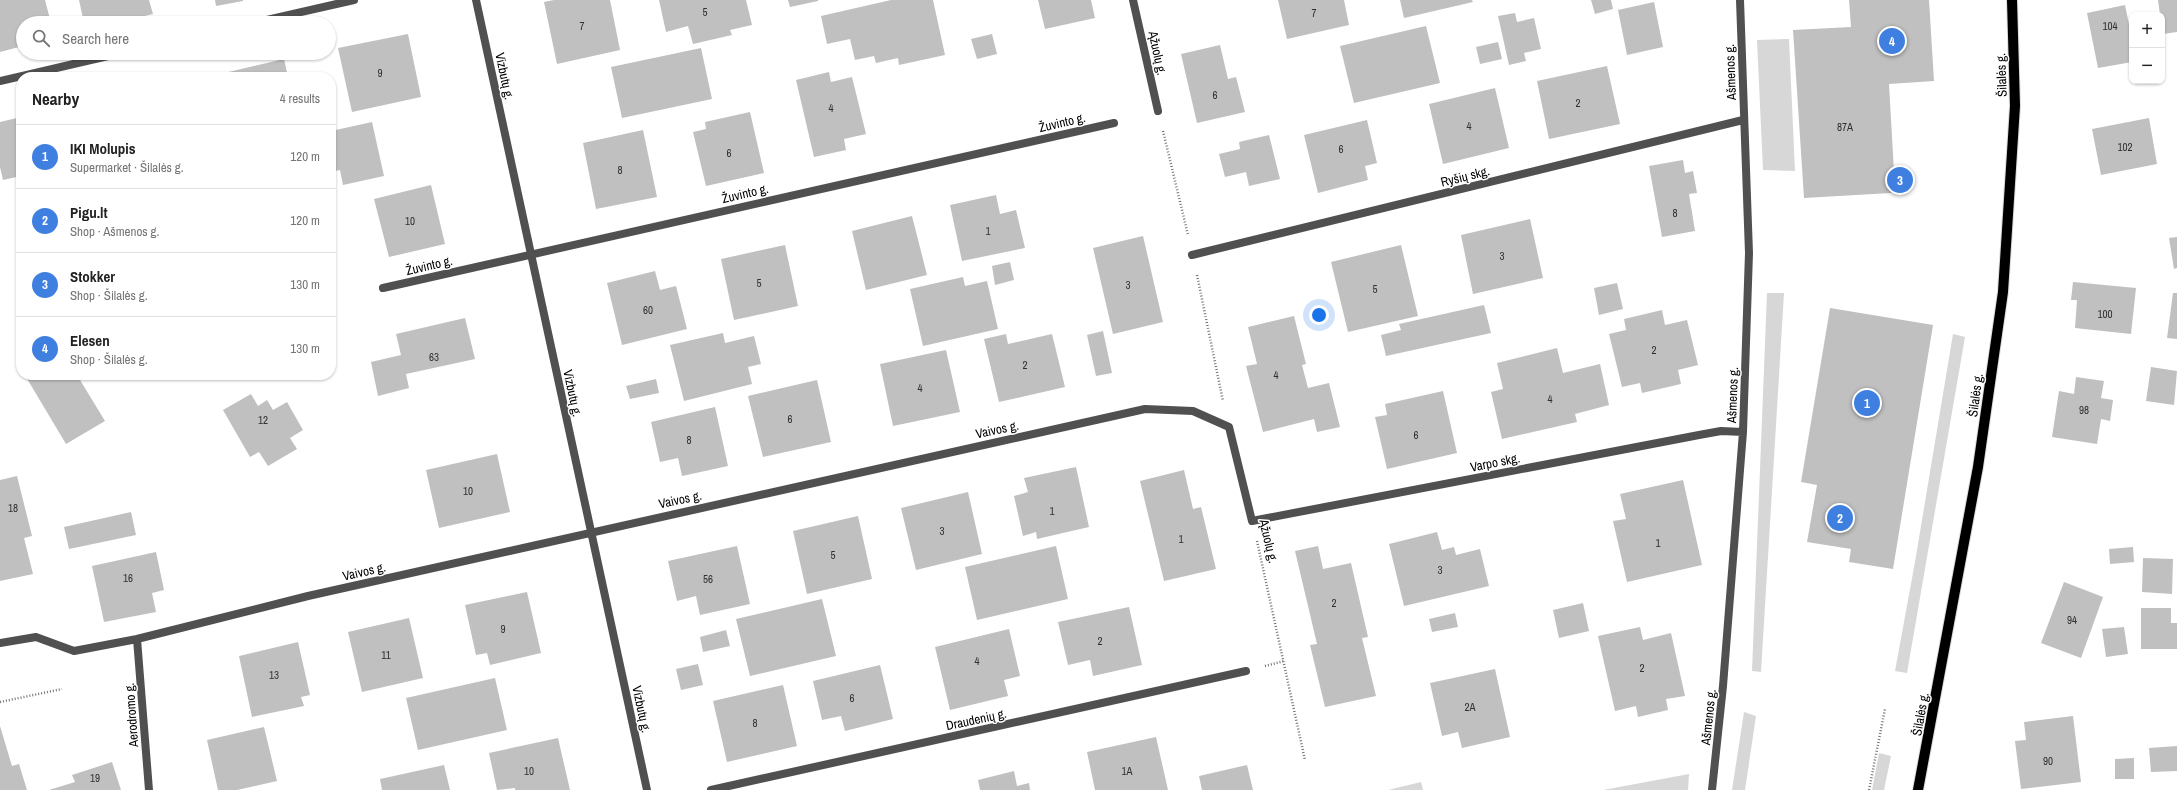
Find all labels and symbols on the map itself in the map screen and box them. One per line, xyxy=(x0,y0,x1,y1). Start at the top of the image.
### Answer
house number: 5 xyxy=(702,5,708,19)
house number: 7 xyxy=(1311,6,1317,20)
house number: 7 xyxy=(579,19,585,33)
house number: 104 xyxy=(2102,19,2118,33)
pin: 4 xyxy=(1879,26,1905,56)
street label: Ąžuolų g. xyxy=(1144,29,1170,77)
street label: Ašmenos g. xyxy=(1721,44,1740,101)
street label: Vizbutų g. xyxy=(491,51,518,101)
street label: Šilalės g. xyxy=(1992,53,2011,97)
house number: 9 xyxy=(377,66,383,80)
house number: 6 xyxy=(1212,88,1218,102)
house number: 2 xyxy=(1575,96,1581,110)
house number: 4 xyxy=(828,101,834,115)
street label: Žuvinto g. xyxy=(1037,109,1087,136)
house number: 4 xyxy=(1466,119,1472,133)
house number: 87A xyxy=(1837,120,1854,134)
house number: 102 xyxy=(2117,140,2133,154)
house number: 6 xyxy=(1338,142,1344,156)
house number: 6 xyxy=(726,146,732,160)
street label: Ryšių skg. xyxy=(1439,162,1491,191)
house number: 8 xyxy=(617,163,623,177)
pin: 3 xyxy=(1887,165,1913,195)
street label: Žuvinto g. xyxy=(720,180,770,207)
house number: 8 xyxy=(1672,206,1678,220)
house number: 10 xyxy=(405,214,415,228)
house number: 1 xyxy=(985,224,991,238)
house number: 3 xyxy=(1499,249,1505,263)
street label: Žuvinto g. xyxy=(404,252,454,279)
house number: 5 xyxy=(756,276,762,290)
house number: 3 xyxy=(1125,278,1131,292)
house number: 5 xyxy=(1372,282,1378,296)
house number: 60 xyxy=(643,303,653,317)
your location xyxy=(1309,305,1329,325)
house number: 100 xyxy=(2097,307,2113,321)
house number: 2 xyxy=(1651,343,1657,357)
house number: 63 xyxy=(429,350,439,364)
house number: 2 xyxy=(1022,358,1028,372)
street label: Ašmenos g. xyxy=(1723,367,1742,424)
street label: Vizbutų g. xyxy=(559,368,586,418)
house number: 4 xyxy=(1273,368,1279,382)
street label: Šilalės g. xyxy=(1964,372,1987,418)
house number: 4 xyxy=(917,381,923,395)
pin: 1 xyxy=(1854,388,1880,418)
house number: 4 xyxy=(1547,392,1553,406)
house number: 98 xyxy=(2079,403,2089,417)
house number: 6 xyxy=(787,412,793,426)
house number: 12 xyxy=(258,413,268,427)
street label: Vaivos g. xyxy=(974,417,1020,442)
house number: 6 xyxy=(1413,428,1419,442)
house number: 8 xyxy=(686,433,692,447)
street label: Varpo skg. xyxy=(1469,449,1521,476)
house number: 10 xyxy=(463,484,473,498)
street label: Vaivos g. xyxy=(657,487,703,512)
house number: 18 xyxy=(8,501,18,515)
pin: 2 xyxy=(1827,503,1853,533)
house number: 1 xyxy=(1049,504,1055,518)
street label: Ąžuolų g. xyxy=(1255,517,1282,565)
house number: 3 xyxy=(939,524,945,538)
house number: 1 xyxy=(1178,532,1184,546)
house number: 1 xyxy=(1655,536,1661,550)
house number: 5 xyxy=(830,548,836,562)
street label: Vaivos g. xyxy=(341,558,387,585)
house number: 3 xyxy=(1437,563,1443,577)
house number: 16 xyxy=(123,571,133,585)
house number: 56 xyxy=(703,572,713,586)
house number: 2 xyxy=(1331,596,1337,610)
house number: 94 xyxy=(2067,613,2077,627)
house number: 9 xyxy=(500,622,506,636)
house number: 2 xyxy=(1097,634,1103,648)
house number: 11 xyxy=(381,648,391,662)
house number: 4 xyxy=(974,654,980,668)
house number: 2 xyxy=(1639,661,1645,675)
house number: 13 xyxy=(269,668,279,682)
street label: Aerodromo g. xyxy=(121,682,142,749)
street label: Vizbutų g. xyxy=(628,684,655,734)
street label: Ašmenos g. xyxy=(1697,688,1720,747)
house number: 6 xyxy=(849,691,855,705)
street label: Šilalės g. xyxy=(1908,691,1933,737)
house number: 2A xyxy=(1464,700,1476,714)
street label: Draudenių g. xyxy=(944,705,1008,734)
house number: 8 xyxy=(752,716,758,730)
house number: 90 xyxy=(2043,754,2053,768)
house number: 10 xyxy=(524,764,534,778)
house number: 1A xyxy=(1121,764,1133,778)
house number: 19 xyxy=(90,771,100,785)

